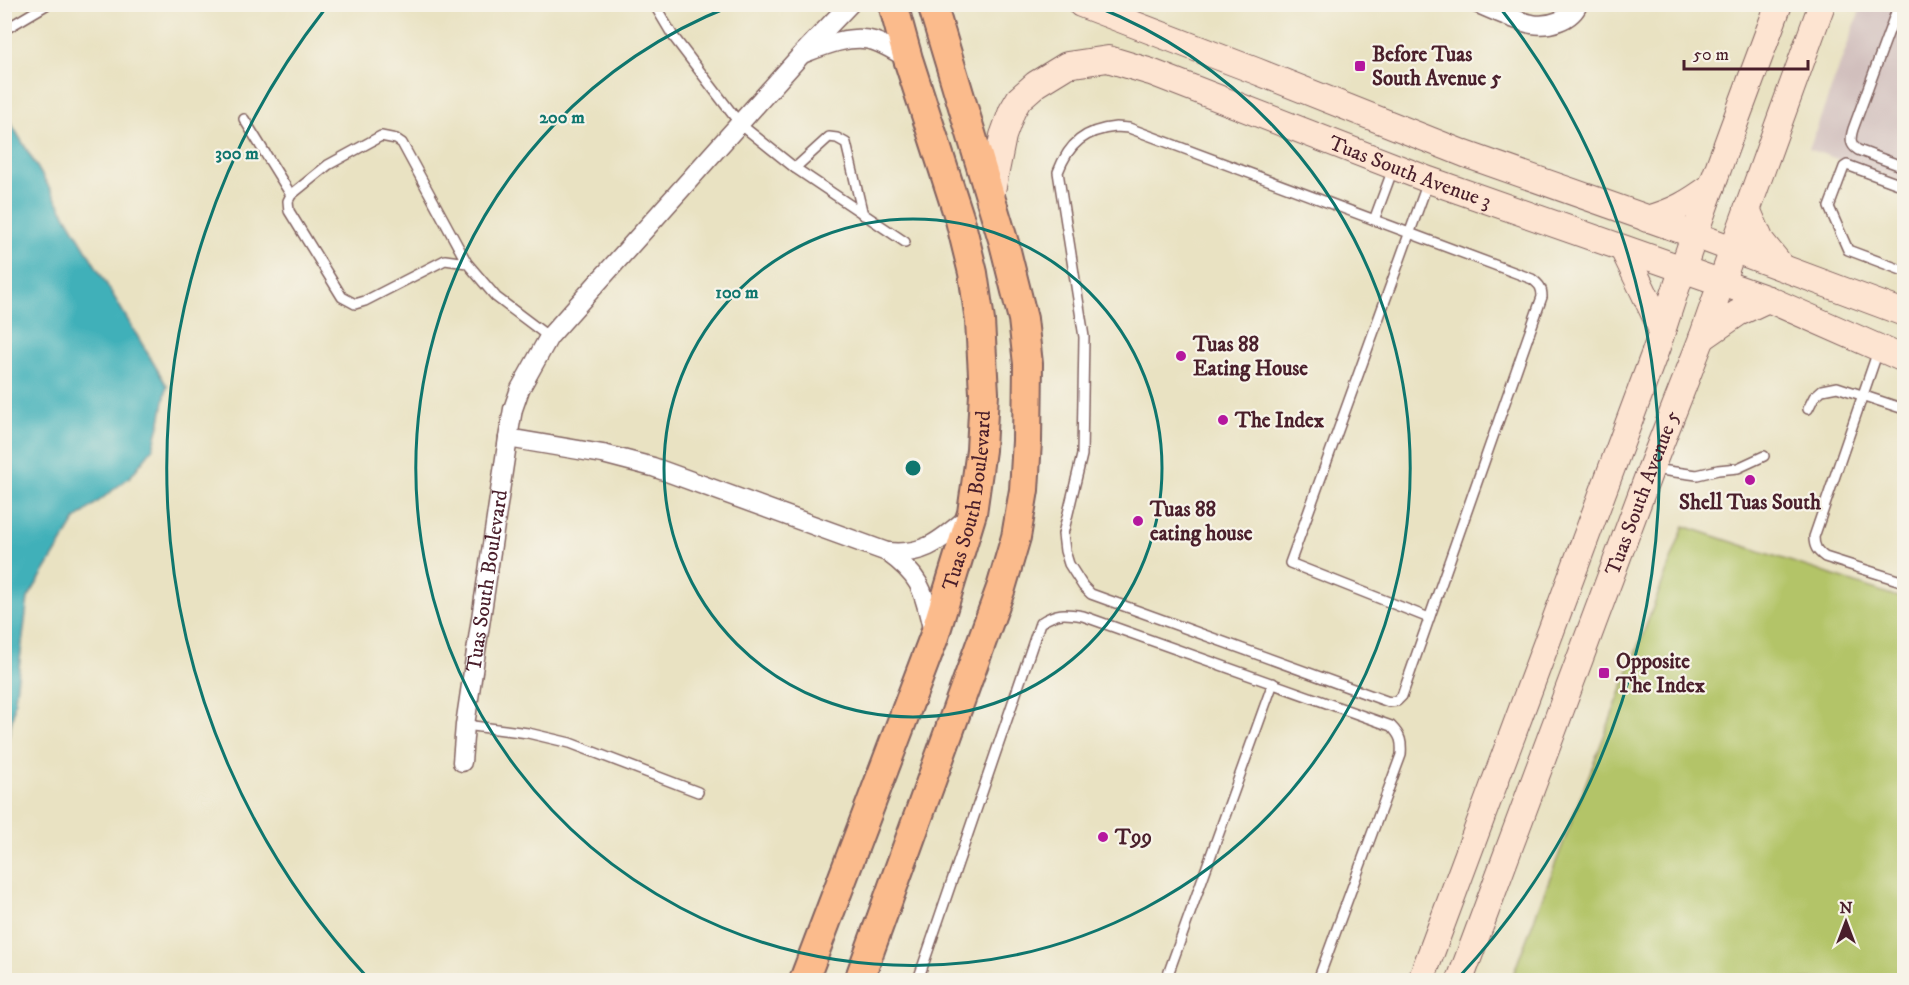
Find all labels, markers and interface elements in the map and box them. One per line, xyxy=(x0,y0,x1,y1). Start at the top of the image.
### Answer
scale bar xyxy=(1684,33,1808,71)
place label: Before Tuas South Avenue 5 xyxy=(1372,42,1502,92)
text: 50 m xyxy=(1693,44,1729,66)
marker: Before Tuas South Avenue 5 xyxy=(1353,59,1367,73)
text: 200 m xyxy=(539,107,585,129)
street label: Tuas South Avenue 3 xyxy=(1325,130,1495,215)
text: 300 m xyxy=(215,143,259,165)
text: 100 m xyxy=(715,282,759,304)
place label: Tuas 88 Eating House xyxy=(1192,332,1308,382)
marker: Tuas 88 Eating House xyxy=(1174,349,1188,363)
street label: Tuas South Avenue 5 xyxy=(1600,407,1686,579)
place label: The Index xyxy=(1234,408,1325,434)
street label: Tuas South Boulevard xyxy=(937,409,997,594)
marker: The Index xyxy=(1216,413,1230,427)
centre of rings xyxy=(903,458,923,478)
marker: Shell Tuas South xyxy=(1743,473,1757,487)
street label: Tuas South Boulevard xyxy=(461,488,514,674)
place label: Shell Tuas South xyxy=(1679,490,1822,516)
place label: Tuas 88 eating house xyxy=(1149,497,1253,547)
marker: Tuas 88 eating house xyxy=(1131,514,1145,528)
place label: Opposite The Index xyxy=(1615,649,1706,699)
marker: Opposite The Index xyxy=(1597,666,1611,680)
place label: T99 xyxy=(1114,825,1152,851)
marker: T99 xyxy=(1096,830,1110,844)
north arrow xyxy=(1816,892,1876,952)
text: N xyxy=(1839,898,1853,918)

